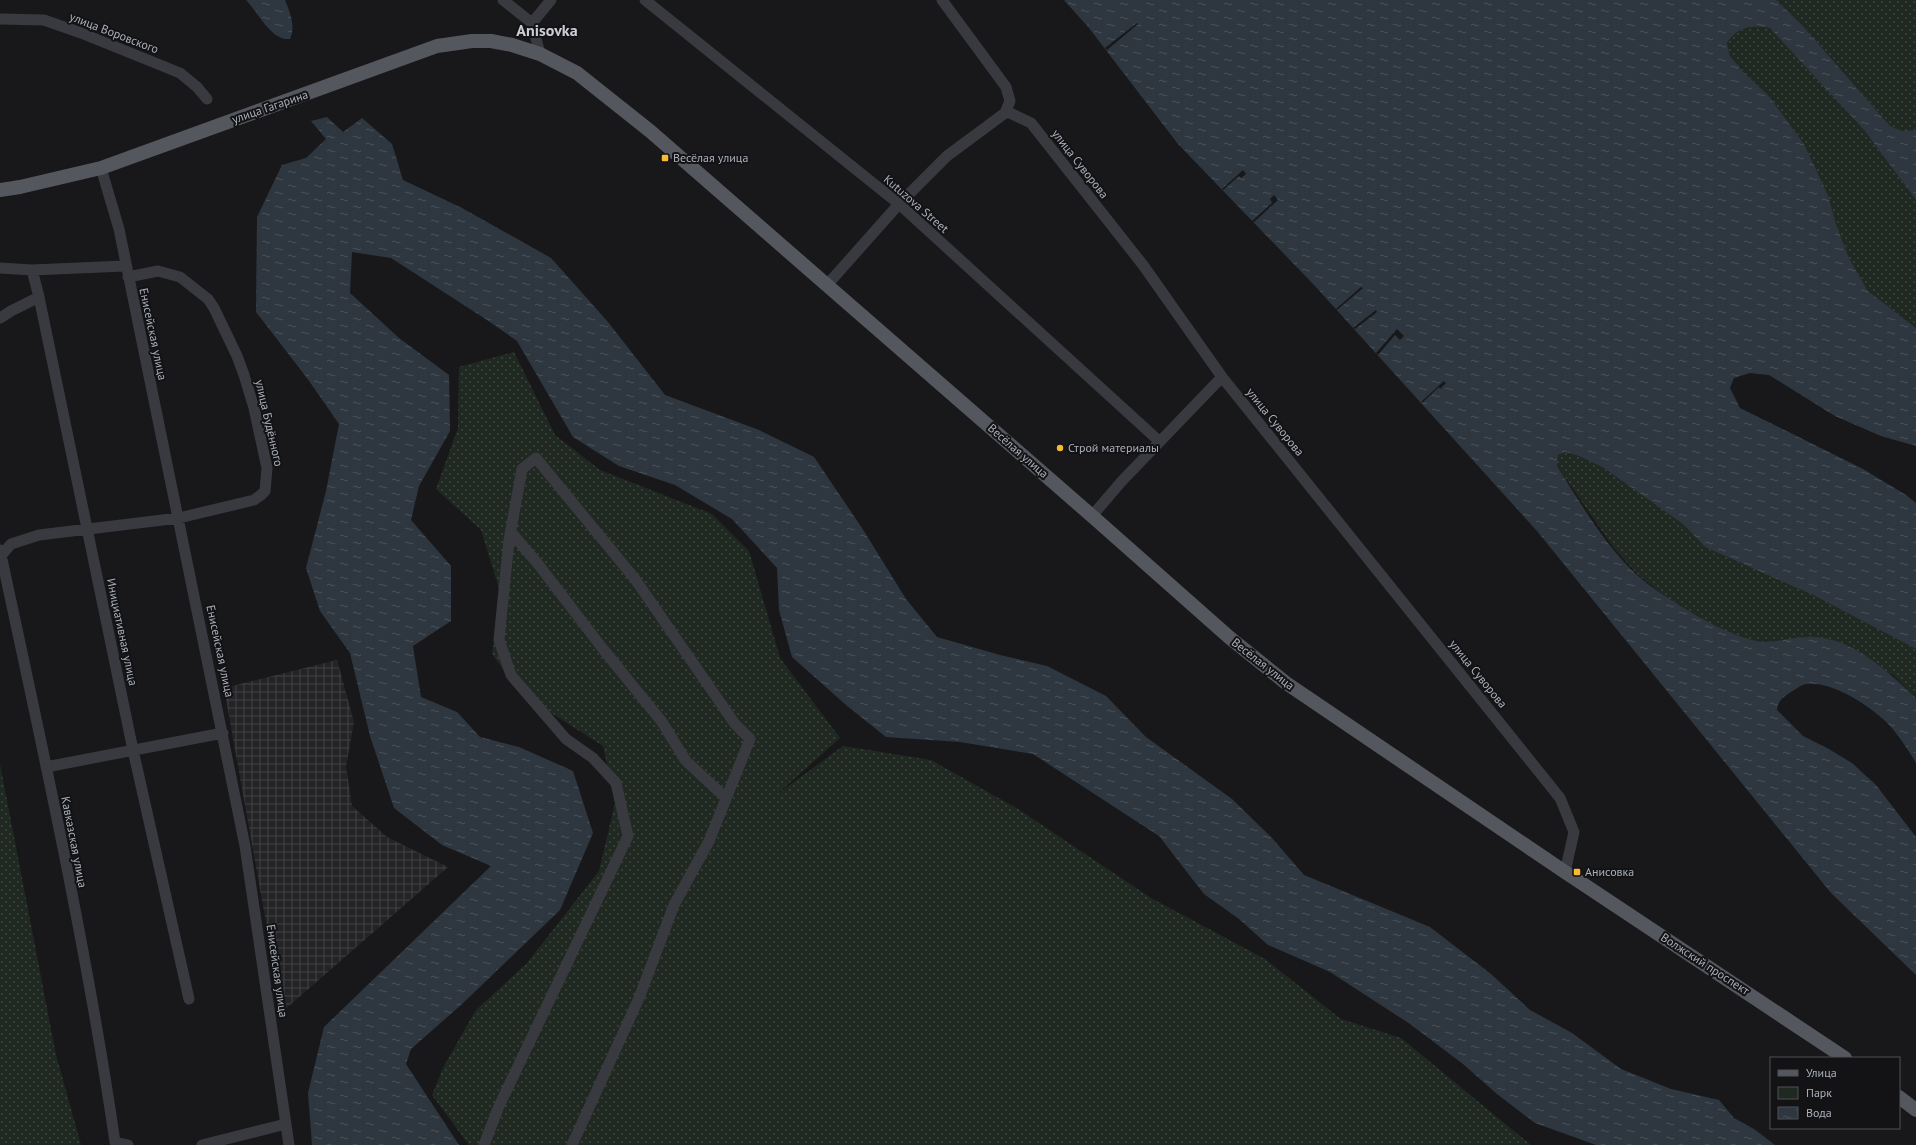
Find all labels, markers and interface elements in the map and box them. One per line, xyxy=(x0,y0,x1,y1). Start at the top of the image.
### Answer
street label: улица Воровского xyxy=(68,9,161,56)
district label: Anisovka xyxy=(516,20,578,40)
street label: улица Гагарина xyxy=(230,86,310,127)
street label: улица Суворова xyxy=(1049,126,1112,201)
place label: Весёлая улица xyxy=(673,150,748,165)
marker: Весёлая улица xyxy=(660,153,670,163)
street label: Kutuzova Street xyxy=(881,171,952,236)
street label: Енисейская улица xyxy=(136,286,171,381)
street label: улица Будённого xyxy=(252,378,287,468)
street label: улица Суворова xyxy=(1243,385,1307,459)
street label: Весёлая улица xyxy=(985,420,1052,481)
place label: Строй материалы xyxy=(1068,440,1159,455)
marker: Строй материалы xyxy=(1055,443,1065,453)
street label: Инициативная улица xyxy=(104,577,141,687)
street label: Енисейская улица xyxy=(203,603,238,698)
street label: Весёлая улица xyxy=(1229,634,1298,693)
street label: улица Суворова xyxy=(1446,637,1510,711)
street label: Кавказская улица xyxy=(58,795,91,889)
place label: Анисовка xyxy=(1585,864,1634,879)
marker: Анисовка xyxy=(1572,867,1582,877)
street label: Енисейская улица xyxy=(264,923,291,1018)
street label: Волжский проспект xyxy=(1658,929,1753,998)
legend xyxy=(1770,1057,1900,1129)
text: Улица xyxy=(1806,1065,1837,1080)
text: Парк xyxy=(1806,1085,1832,1100)
text: Вода xyxy=(1806,1105,1832,1120)

